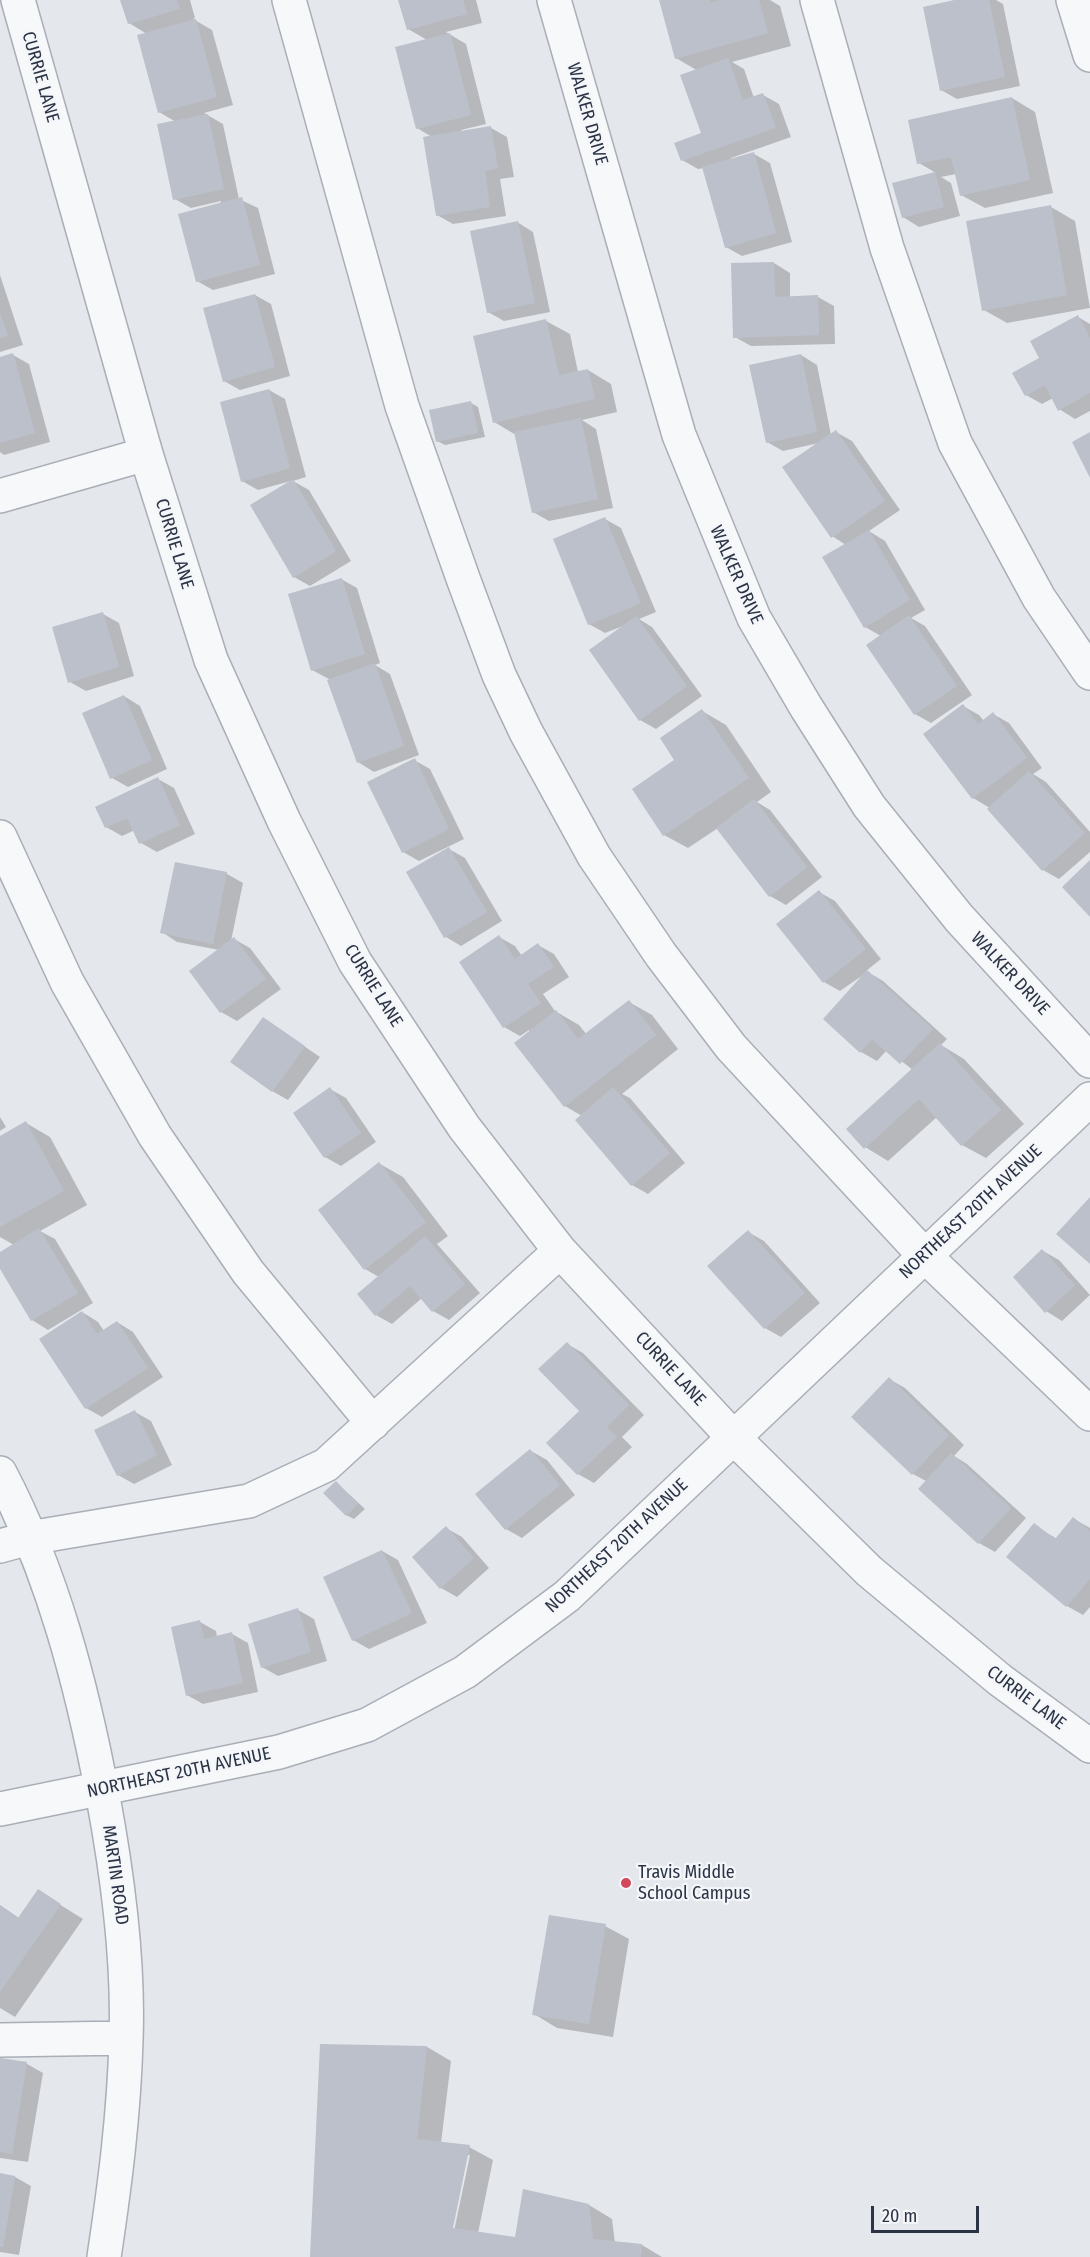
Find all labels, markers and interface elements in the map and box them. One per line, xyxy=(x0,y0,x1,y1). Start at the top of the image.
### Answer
street label: CURRIE LANE xyxy=(17,29,63,125)
street label: WALKER DRIVE xyxy=(562,60,612,168)
street label: CURRIE LANE xyxy=(150,496,198,592)
street label: WALKER DRIVE xyxy=(705,522,767,628)
street label: WALKER DRIVE xyxy=(966,928,1054,1020)
street label: CURRIE LANE xyxy=(339,941,407,1031)
street label: NORTHEAST 20TH AVENUE xyxy=(895,1140,1047,1284)
street label: CURRIE LANE xyxy=(630,1327,710,1411)
street label: NORTHEAST 20TH AVENUE xyxy=(541,1474,693,1618)
street label: CURRIE LANE xyxy=(982,1661,1070,1735)
street label: NORTHEAST 20TH AVENUE xyxy=(85,1743,273,1803)
street label: MARTIN ROAD xyxy=(97,1824,133,1926)
place label: Travis Middle School Campus xyxy=(638,1862,750,1904)
marker: Travis Middle School Campus xyxy=(619,1876,633,1890)
scale bar xyxy=(874,2194,982,2232)
text: 20 m xyxy=(882,2205,917,2227)

